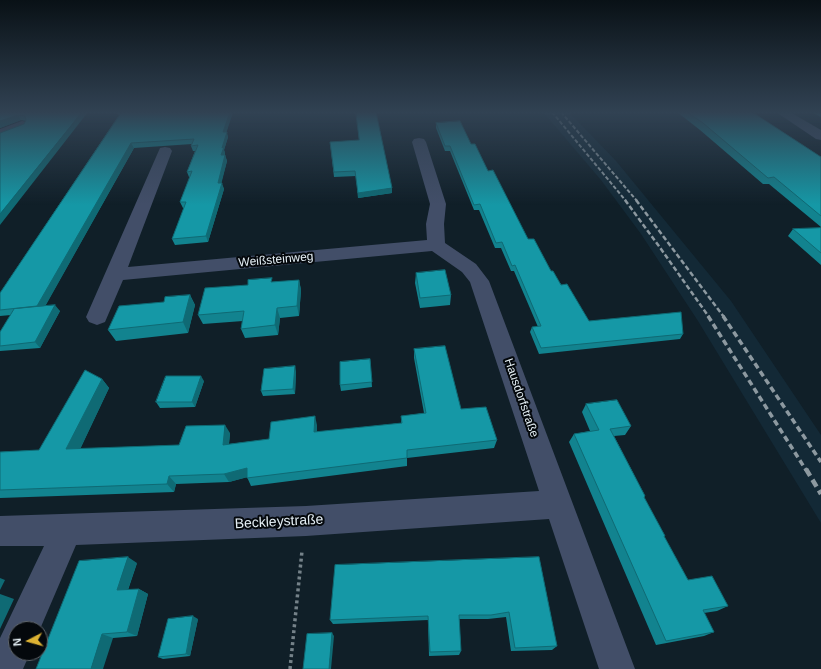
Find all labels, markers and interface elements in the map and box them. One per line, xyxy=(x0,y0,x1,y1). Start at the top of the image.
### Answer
street label: Weißsteinweg xyxy=(238,250,314,270)
street label: Hausdorfstraße xyxy=(501,357,541,439)
street label: Beckleystraße xyxy=(234,511,324,533)
north arrow xyxy=(8,621,48,661)
text: N xyxy=(11,638,23,647)

